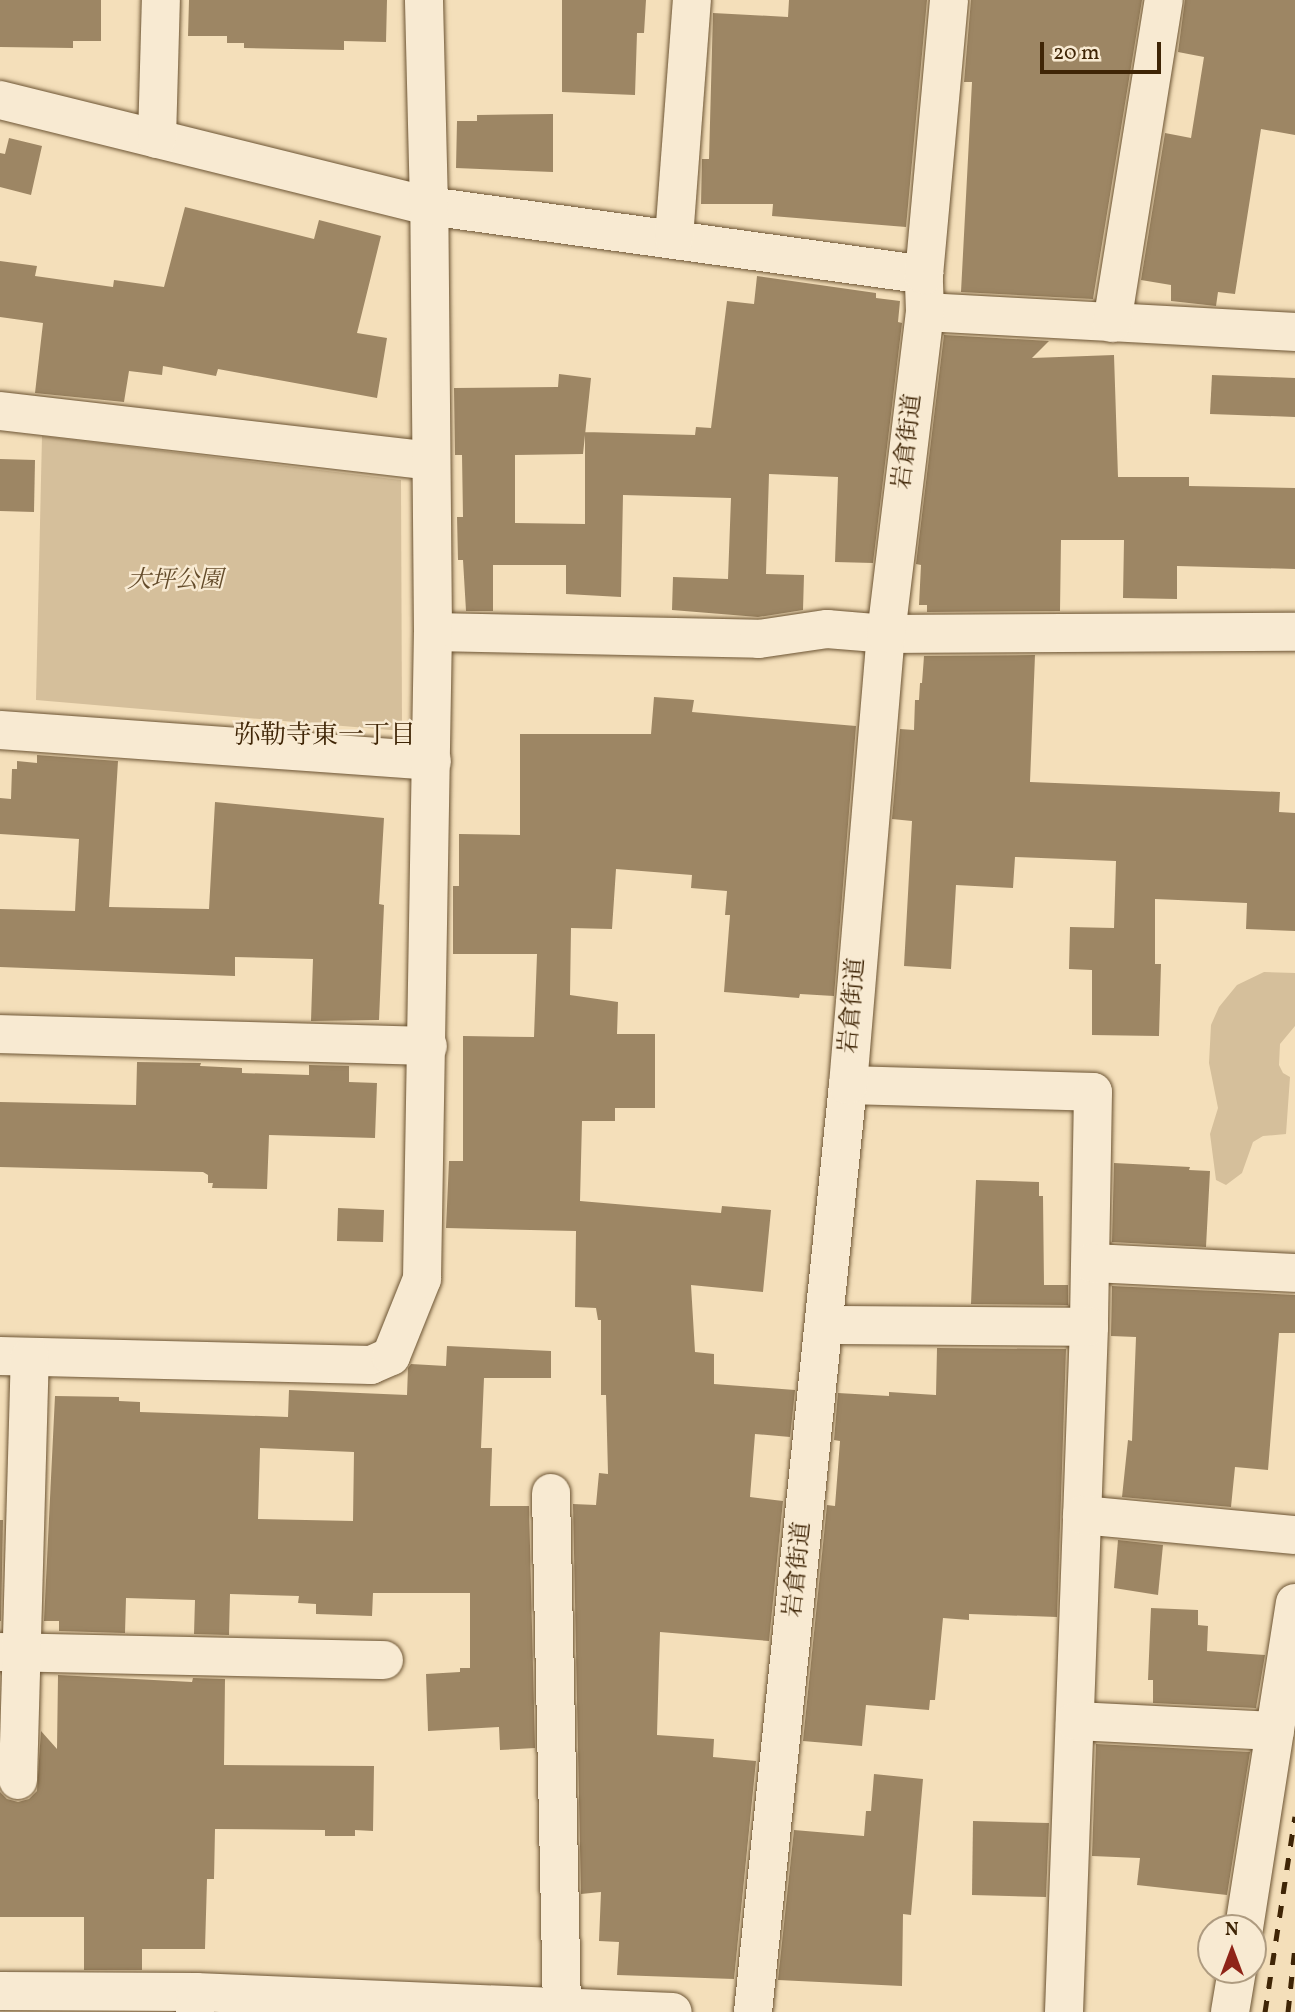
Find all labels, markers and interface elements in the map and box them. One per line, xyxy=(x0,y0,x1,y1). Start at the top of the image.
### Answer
scale bar xyxy=(1043,28,1164,72)
text: 20 m xyxy=(1053,39,1099,68)
street label: 岩倉街道 xyxy=(889,393,929,491)
park label: 大坪公園 xyxy=(127,568,223,596)
district label: 弥勒寺東一丁目 xyxy=(234,721,416,753)
street label: 岩倉街道 xyxy=(835,957,873,1055)
street label: 岩倉街道 xyxy=(780,1521,818,1619)
north arrow xyxy=(1197,1914,1267,1984)
text: N xyxy=(1225,1917,1239,1943)

